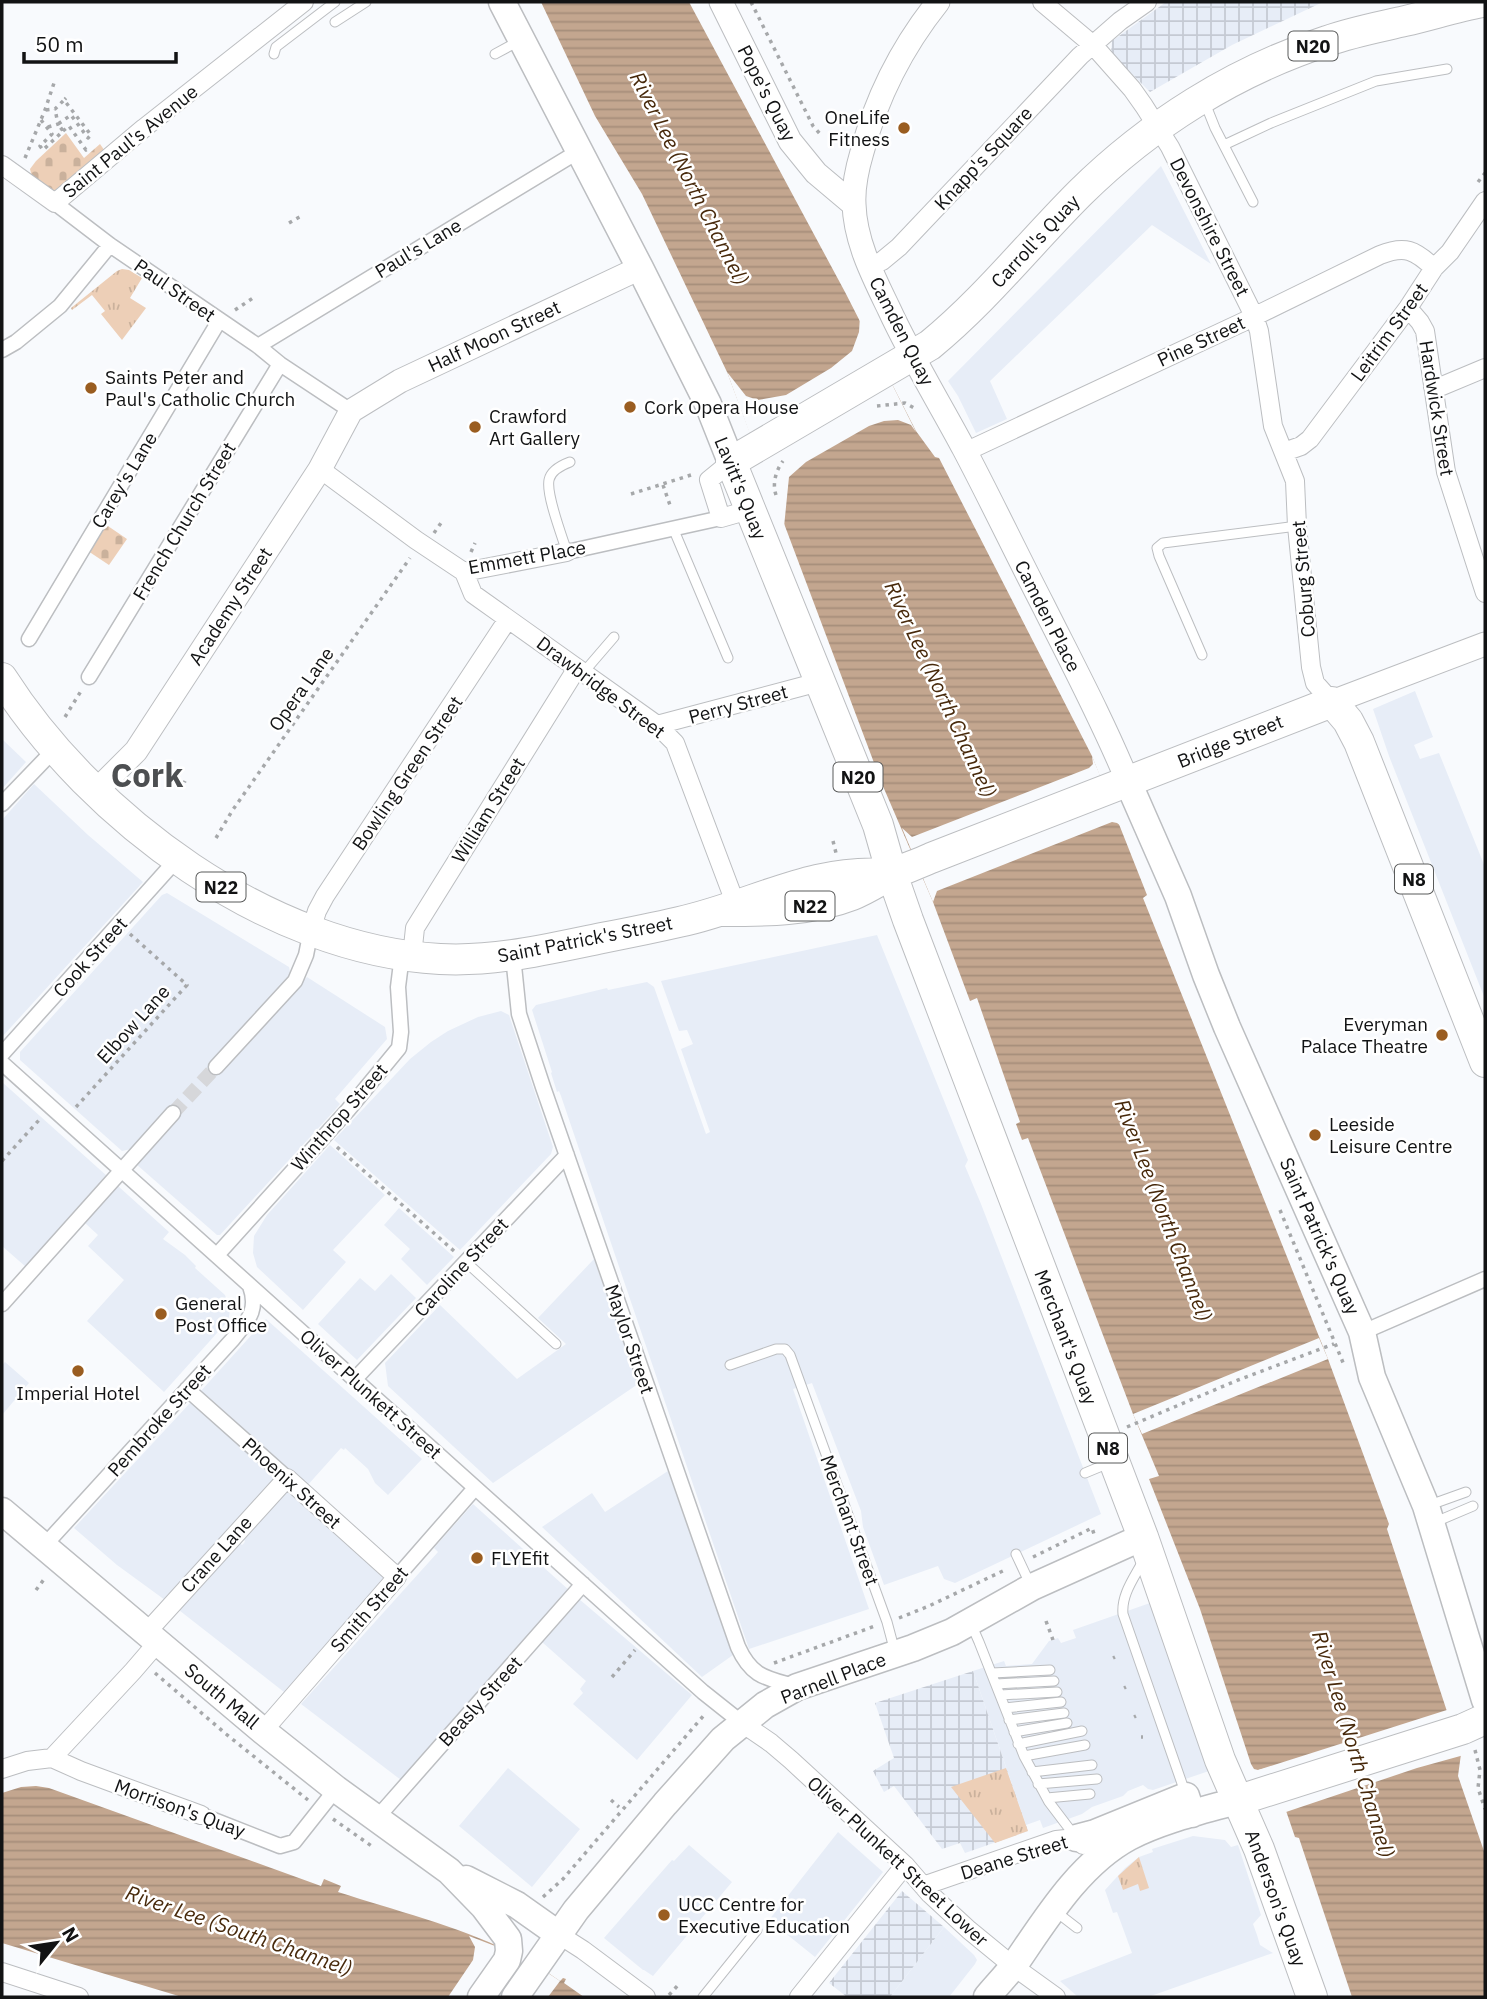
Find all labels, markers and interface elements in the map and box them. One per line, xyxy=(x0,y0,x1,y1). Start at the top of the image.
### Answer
scale bar xyxy=(24,21,177,65)
text: 50 m xyxy=(35,30,84,58)
road number: N20 xyxy=(1288,32,1338,60)
street label: Pope's Quay xyxy=(732,41,802,146)
water label: River Lee (North Channel) xyxy=(624,67,756,289)
street label: Saint Paul's Avenue xyxy=(58,79,202,203)
street label: Knapp's Square xyxy=(929,101,1037,215)
place label: OneLife Fitness xyxy=(825,105,890,151)
marker: OneLife Fitness xyxy=(896,120,912,136)
street label: Devonshire Street xyxy=(1165,154,1255,300)
street label: Carroll's Quay xyxy=(986,189,1085,293)
street label: Paul's Lane xyxy=(370,213,466,283)
street label: Paul Street xyxy=(130,253,220,327)
street label: Camden Quay xyxy=(864,273,940,390)
street label: Leitrim Street xyxy=(1345,278,1433,386)
street label: Half Moon Street xyxy=(424,295,564,377)
street label: Pine Street xyxy=(1153,310,1249,372)
street label: Hardwick Street xyxy=(1414,338,1460,478)
place label: Saints Peter and Paul's Catholic Church xyxy=(105,365,295,411)
marker: Saints Peter and Paul's Catholic Church xyxy=(83,380,99,396)
place label: Cork Opera House xyxy=(644,395,799,419)
marker: Cork Opera House xyxy=(622,399,638,415)
place label: Crawford Art Gallery xyxy=(489,404,581,450)
marker: Crawford Art Gallery xyxy=(467,419,483,435)
street label: Carey's Lane xyxy=(86,427,162,533)
street label: Lavitt's Quay xyxy=(709,433,773,543)
street label: French Church Street xyxy=(127,438,241,604)
street label: Coburg Street xyxy=(1286,519,1320,639)
street label: Emmett Place xyxy=(466,535,588,579)
street label: Academy Street xyxy=(183,542,277,670)
street label: Camden Place xyxy=(1010,556,1086,676)
water label: River Lee (North Channel) xyxy=(878,576,1004,802)
street label: Drawbridge Street xyxy=(532,631,670,743)
street label: Opera Lane xyxy=(263,642,339,736)
street label: Perry Street xyxy=(686,679,790,729)
street label: Bowling Green Street xyxy=(346,691,468,855)
street label: Bridge Street xyxy=(1174,709,1286,773)
district label: Cork xyxy=(111,753,184,796)
street label: William Street xyxy=(446,753,530,867)
road number: N20 xyxy=(834,762,882,792)
road number: N8 xyxy=(1395,864,1433,894)
road number: N22 xyxy=(196,872,246,902)
road number: N22 xyxy=(786,891,834,920)
street label: Saint Patrick's Street xyxy=(495,910,675,968)
street label: Cook Street xyxy=(48,912,132,1002)
street label: Elbow Lane xyxy=(91,980,175,1068)
place label: Everyman Palace Theatre xyxy=(1301,1012,1428,1058)
marker: Everyman Palace Theatre xyxy=(1434,1027,1450,1043)
street label: Winthrop Street xyxy=(286,1058,392,1176)
water label: River Lee (North Channel) xyxy=(1109,1095,1219,1325)
place label: Leeside Leisure Centre xyxy=(1329,1112,1452,1158)
marker: Leeside Leisure Centre xyxy=(1307,1127,1323,1143)
street label: Saint Patrick's Quay xyxy=(1275,1154,1366,1319)
street label: Caroline Street xyxy=(409,1212,513,1322)
street label: Merchant's Quay xyxy=(1029,1266,1103,1408)
street label: Maylor Street xyxy=(600,1281,660,1397)
place label: General Post Office xyxy=(175,1291,267,1337)
marker: General Post Office xyxy=(153,1306,169,1322)
street label: Oliver Plunkett Street xyxy=(295,1324,447,1464)
street label: Pembroke Street xyxy=(102,1359,216,1481)
marker: Imperial Hotel xyxy=(70,1363,86,1379)
place label: Imperial Hotel xyxy=(16,1381,140,1405)
street label: Phoenix Street xyxy=(237,1432,347,1534)
road number: N8 xyxy=(1089,1434,1127,1462)
street label: Merchant Street xyxy=(815,1451,885,1589)
street label: Crane Lane xyxy=(175,1511,257,1597)
place label: FLYEfit xyxy=(491,1546,550,1570)
marker: FLYEfit xyxy=(469,1550,485,1566)
street label: Smith Street xyxy=(325,1561,413,1657)
water label: River Lee (North Channel) xyxy=(1306,1627,1402,1861)
street label: Parnell Place xyxy=(777,1647,889,1709)
street label: Beasly Street xyxy=(433,1651,527,1751)
street label: South Mall xyxy=(180,1658,264,1734)
street label: Oliver Plunkett Street Lower xyxy=(802,1771,994,1951)
street label: Morrison's Quay xyxy=(111,1773,249,1843)
street label: Anderson's Quay xyxy=(1240,1826,1312,1970)
street label: Deane Street xyxy=(957,1829,1071,1885)
water label: River Lee (South Channel) xyxy=(122,1878,356,1982)
place label: UCC Centre for Executive Education xyxy=(678,1892,850,1938)
marker: UCC Centre for Executive Education xyxy=(656,1907,672,1923)
north arrow xyxy=(21,1908,91,1978)
text: N xyxy=(57,1923,85,1946)

